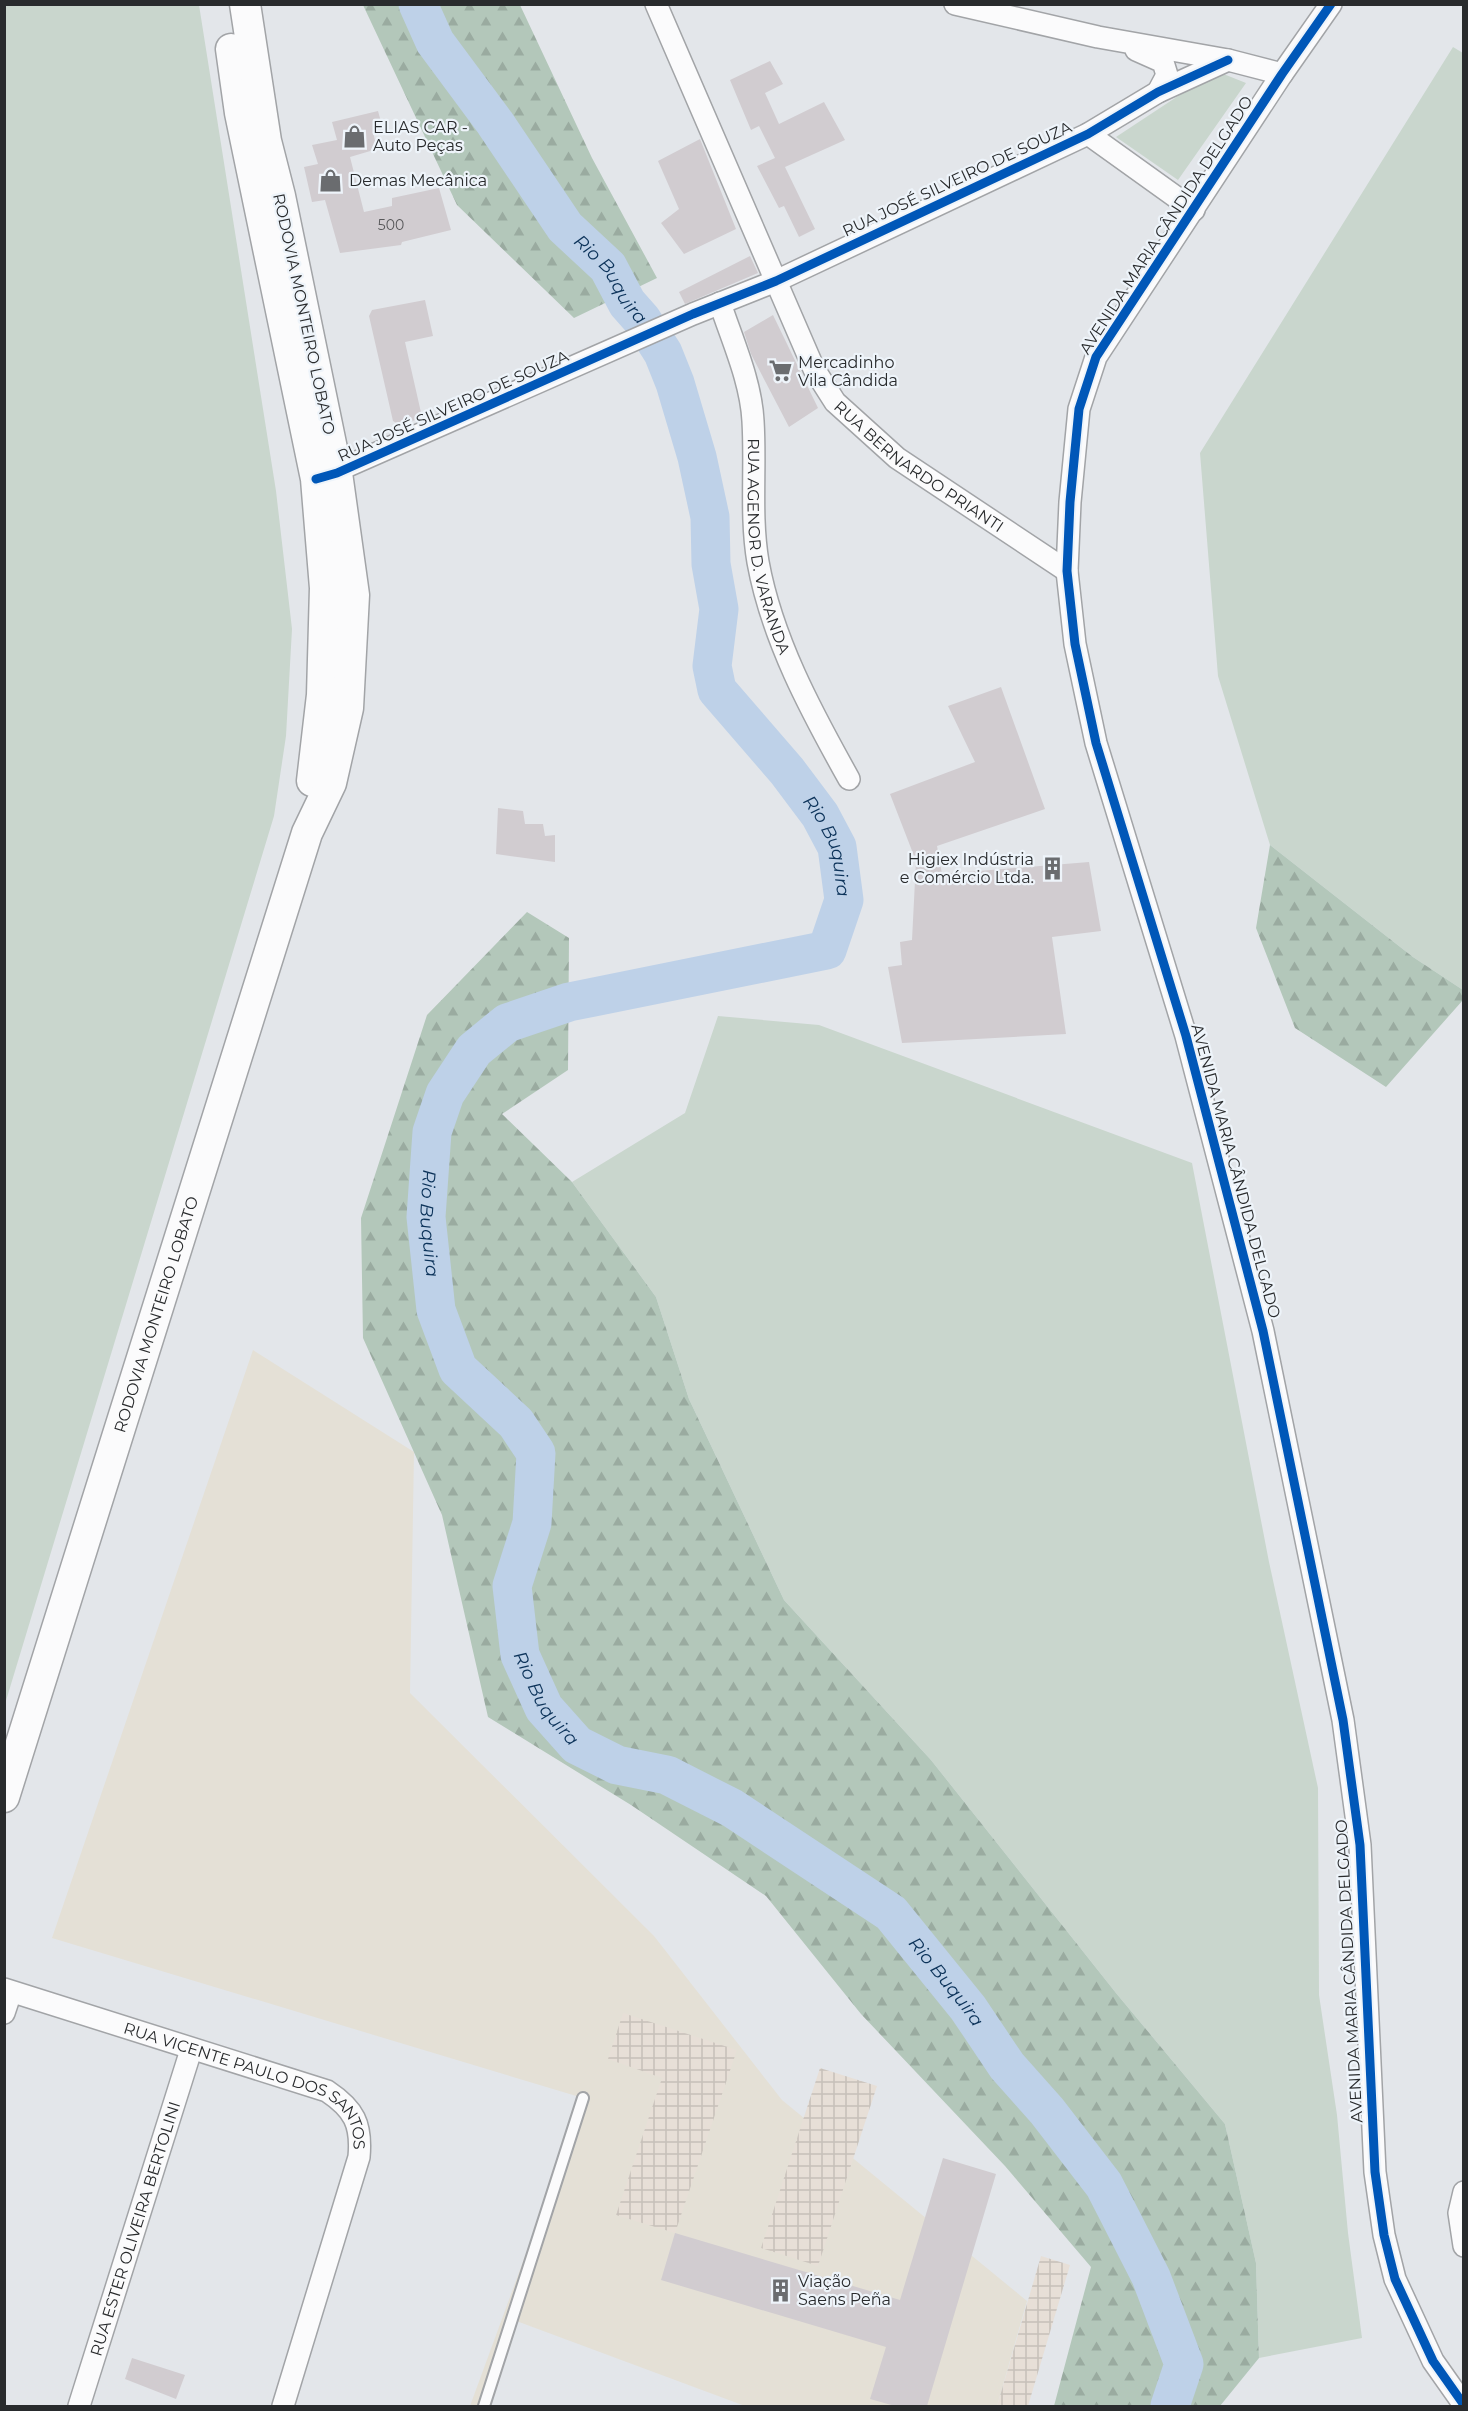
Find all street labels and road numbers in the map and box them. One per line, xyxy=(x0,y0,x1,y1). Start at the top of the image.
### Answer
street label: AVENIDA MARIA CÂNDIDA DELGADO xyxy=(1075,92,1257,358)
street label: RUA JOSÉ SILVEIRO DE SOUZA xyxy=(839,117,1075,241)
street label: RODOVIA MONTEIRO LOBATO xyxy=(269,192,339,436)
street label: RUA JOSÉ SILVEIRO DE SOUZA xyxy=(335,346,572,466)
street label: RUA BERNARDO PRIANTI xyxy=(830,397,1007,536)
street label: RUA AGENOR D. VARANDA xyxy=(744,438,795,657)
street label: AVENIDA MARIA CÂNDIDA DELGADO xyxy=(1188,1022,1284,1320)
street label: RODOVIA MONTEIRO LOBATO xyxy=(110,1194,202,1435)
street label: AVENIDA MARIA CÂNDIDA DELGADO xyxy=(1332,1819,1366,2123)
street label: RUA VICENTE PAULO DOS SANTOS xyxy=(121,2018,369,2150)
street label: RUA ESTER OLIVEIRA BERTOLINI xyxy=(86,2099,184,2358)

